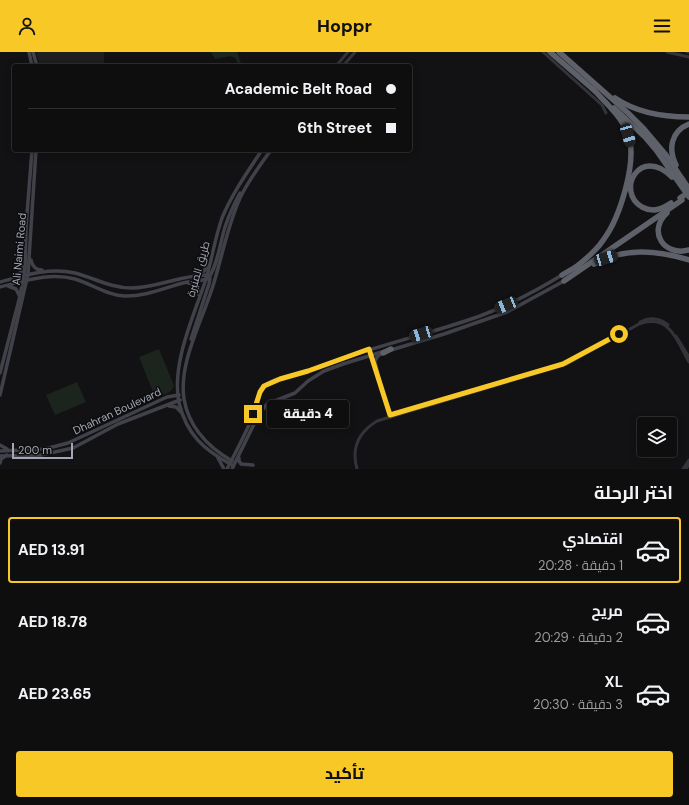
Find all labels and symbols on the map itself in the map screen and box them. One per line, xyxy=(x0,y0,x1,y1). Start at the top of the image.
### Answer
car xyxy=(619,122,637,148)
street label: Ali Naimi Road xyxy=(9,212,29,286)
street label: طريق المنيرة xyxy=(183,239,213,299)
car xyxy=(593,249,619,267)
car xyxy=(493,295,519,315)
car xyxy=(408,325,434,343)
route start xyxy=(610,325,628,343)
street label: Dhahran Boulevard xyxy=(71,384,163,438)
callout: 4 دقيقة xyxy=(267,400,349,428)
route end xyxy=(244,405,262,423)
scale bar xyxy=(12,441,73,460)

